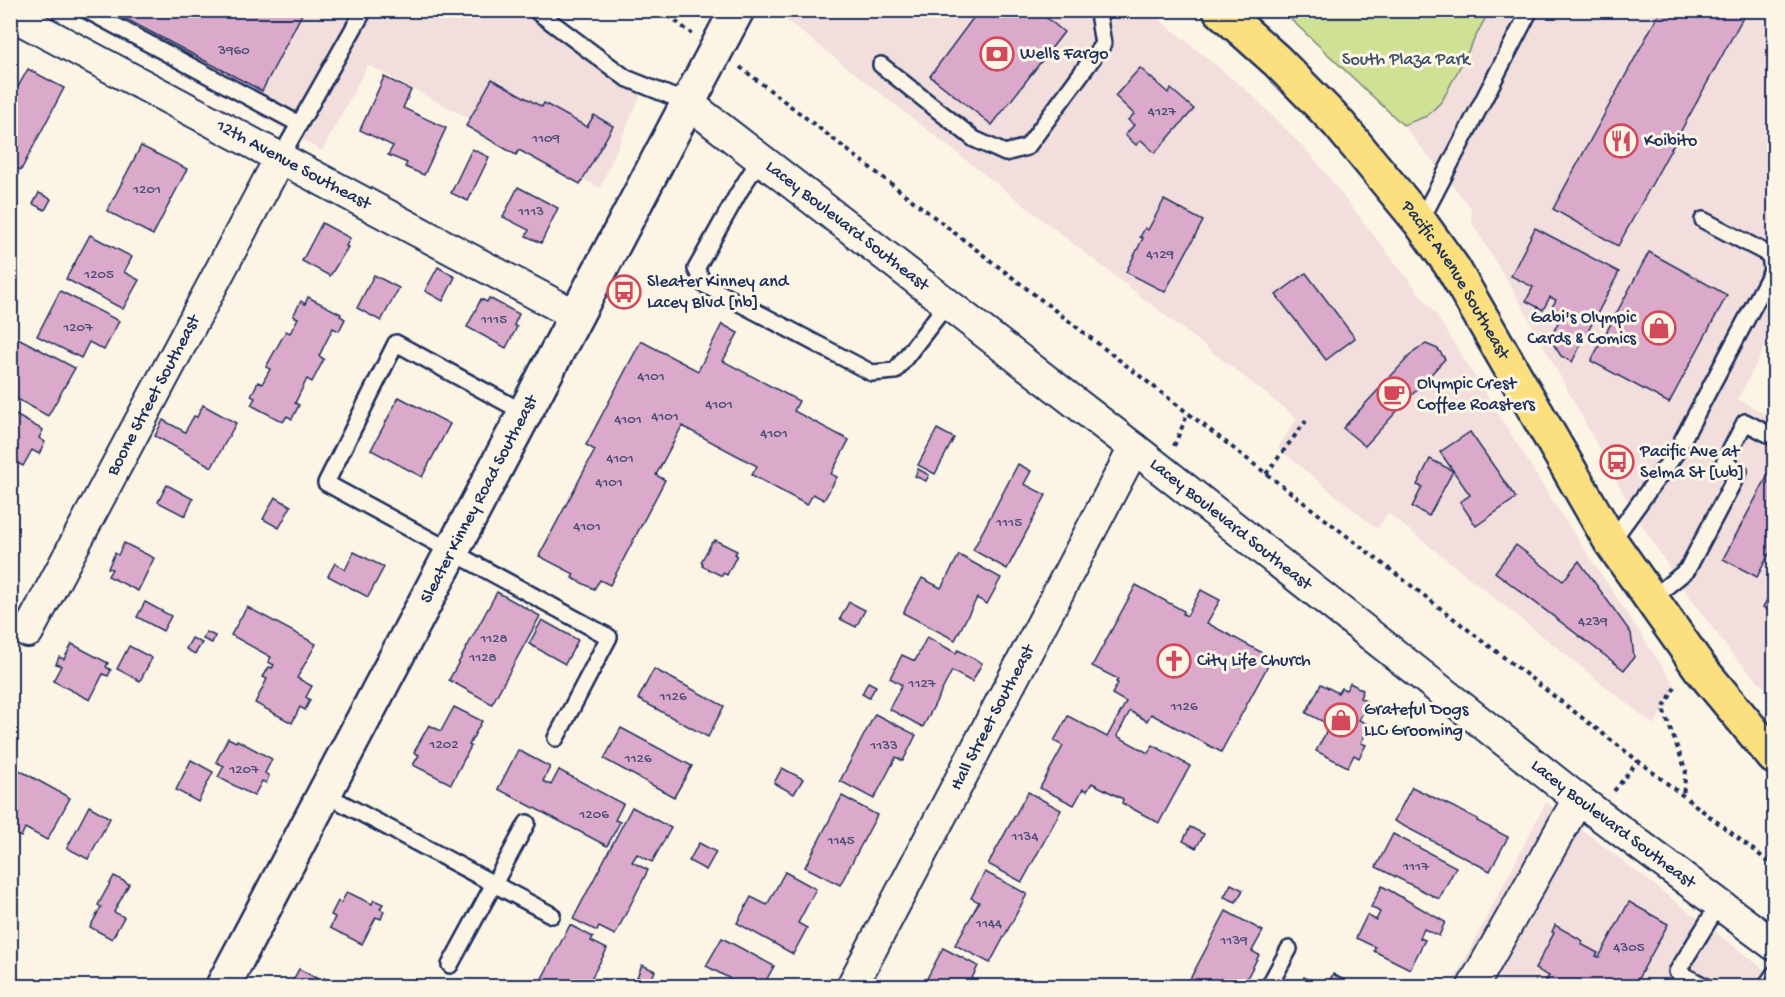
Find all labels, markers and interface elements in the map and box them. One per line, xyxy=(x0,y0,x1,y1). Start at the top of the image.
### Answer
bank icon: Wells Fargo xyxy=(979,36,1015,72)
house number: 3960 xyxy=(217,42,250,60)
place label: Wells Fargo xyxy=(1020,44,1109,65)
park label: South Plaza Park xyxy=(1342,50,1472,71)
house number: 4127 xyxy=(1148,103,1177,121)
street label: 12th Avenue Southeast xyxy=(211,115,376,215)
restaurant icon: Koibito xyxy=(1603,123,1639,159)
house number: 1109 xyxy=(531,130,561,148)
place label: Koibito xyxy=(1644,131,1697,152)
street label: Lacey Boulevard Southeast xyxy=(761,156,934,297)
house number: 1201 xyxy=(132,181,161,199)
street label: Pacific Avenue Southeast xyxy=(1396,196,1515,365)
house number: 1113 xyxy=(517,203,544,221)
house number: 4129 xyxy=(1146,246,1174,264)
house number: 1205 xyxy=(83,266,114,284)
place label: Sleater Kinney and Lacey Blvd [nb] xyxy=(647,272,790,314)
bus stop icon: Sleater Kinney and Lacey Blvd [nb] xyxy=(606,274,642,310)
place label: Gabi's Olympic Cards & Comics xyxy=(1527,308,1637,350)
street label: Boone Street Southeast xyxy=(102,310,206,480)
shop icon: Gabi's Olympic Cards & Comics xyxy=(1641,310,1677,346)
house number: 1115 xyxy=(480,311,507,329)
house number: 1207 xyxy=(62,319,94,337)
house number: 4101 xyxy=(637,368,665,386)
place label: Olympic Crest Coffee Roasters xyxy=(1417,374,1536,416)
cafe icon: Olympic Crest Coffee Roasters xyxy=(1376,376,1412,412)
street label: Sleater Kinney Road Southeast xyxy=(416,390,543,607)
house number: 4101 xyxy=(705,396,733,414)
house number: 4101 xyxy=(651,408,679,426)
house number: 4101 xyxy=(614,411,642,429)
house number: 4101 xyxy=(760,425,788,443)
place label: Pacific Ave at Selma St [wb] xyxy=(1639,442,1744,484)
bus stop icon: Pacific Ave at Selma St [wb] xyxy=(1599,444,1635,480)
house number: 4101 xyxy=(606,450,634,468)
street label: Lacey Boulevard Southeast xyxy=(1145,454,1317,596)
house number: 4101 xyxy=(595,474,623,492)
house number: 1115 xyxy=(995,514,1022,532)
house number: 4101 xyxy=(573,518,601,536)
house number: 4239 xyxy=(1578,613,1608,631)
house number: 1128 xyxy=(479,630,508,648)
street label: Hall Street Southeast xyxy=(946,640,1040,794)
church icon: City Life Church xyxy=(1156,643,1192,679)
house number: 1128 xyxy=(468,649,497,667)
place label: City Life Church xyxy=(1197,651,1311,672)
house number: 1127 xyxy=(907,675,937,693)
house number: 1126 xyxy=(658,688,687,706)
house number: 1126 xyxy=(1169,698,1198,716)
place label: Grateful Dogs LLC Grooming xyxy=(1364,700,1470,742)
shop icon: Grateful Dogs LLC Grooming xyxy=(1323,702,1359,738)
house number: 1202 xyxy=(428,736,459,754)
house number: 1133 xyxy=(869,737,898,755)
house number: 1126 xyxy=(623,750,652,768)
street label: Lacey Boulevard Southeast xyxy=(1526,755,1701,894)
house number: 1207 xyxy=(228,761,260,779)
house number: 1206 xyxy=(578,806,609,824)
house number: 1134 xyxy=(1011,828,1039,846)
house number: 1145 xyxy=(826,832,855,850)
house number: 1117 xyxy=(1402,858,1430,876)
house number: 1144 xyxy=(975,915,1002,933)
house number: 1139 xyxy=(1219,932,1248,950)
house number: 4305 xyxy=(1613,939,1645,957)

